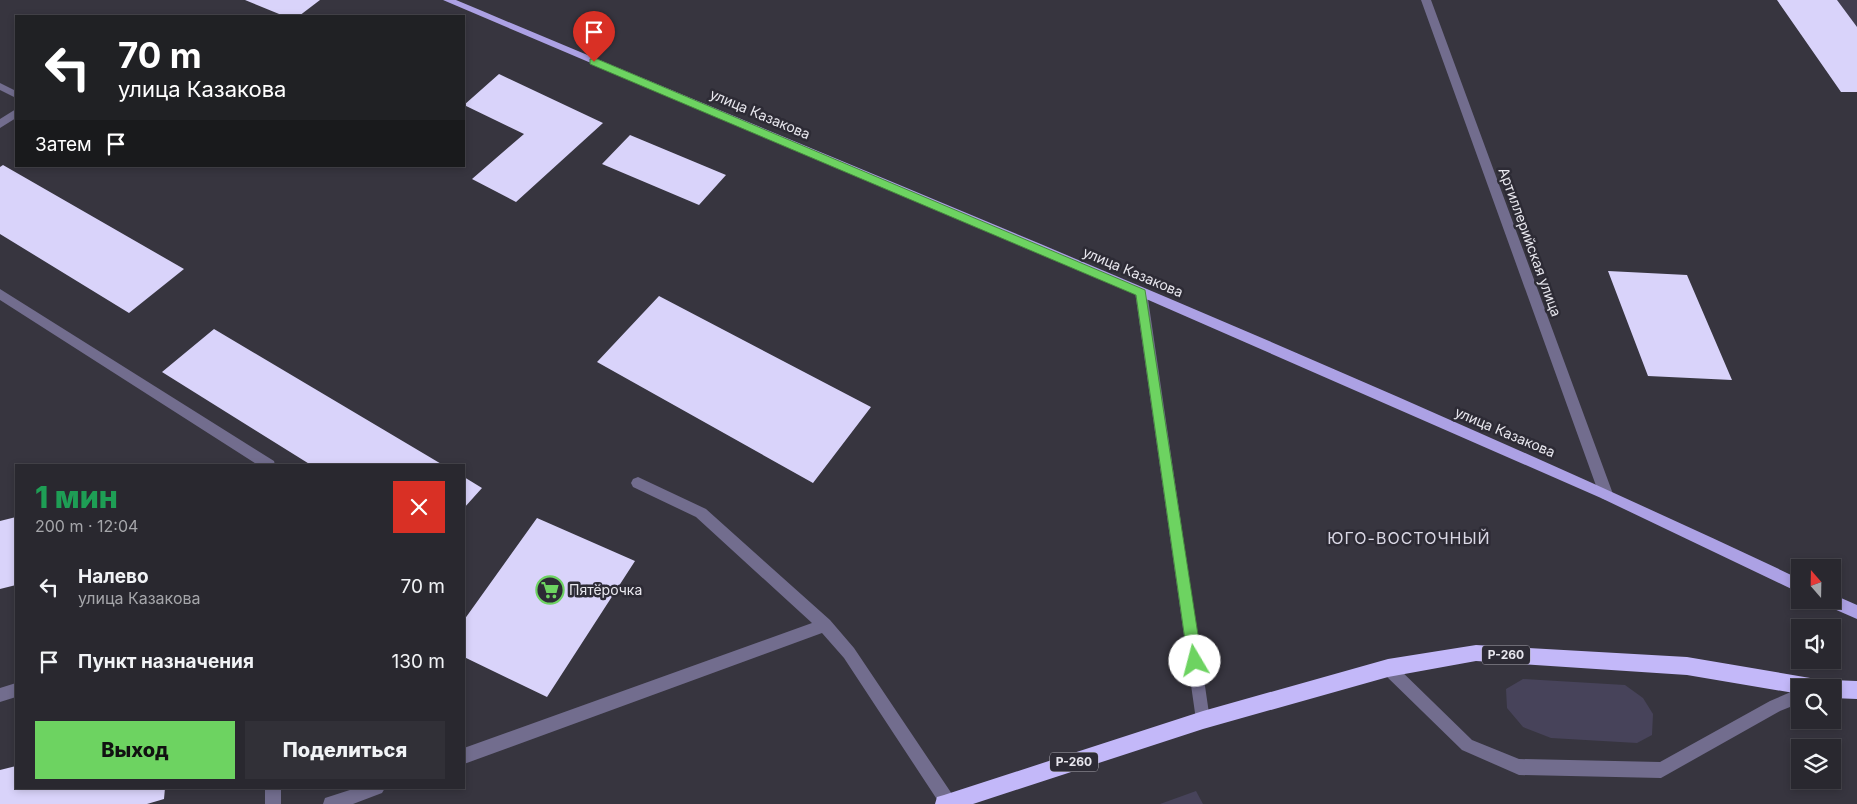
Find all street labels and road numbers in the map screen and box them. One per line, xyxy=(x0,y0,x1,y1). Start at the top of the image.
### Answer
street label: улица Казакова xyxy=(708,85,813,142)
street label: Артиллерийская улица xyxy=(1496,165,1565,319)
street label: улица Казакова xyxy=(1081,243,1186,300)
street label: улица Казакова xyxy=(1453,403,1558,460)
road number: Р-260 xyxy=(1482,646,1530,664)
road number: Р-260 xyxy=(1050,752,1098,772)

